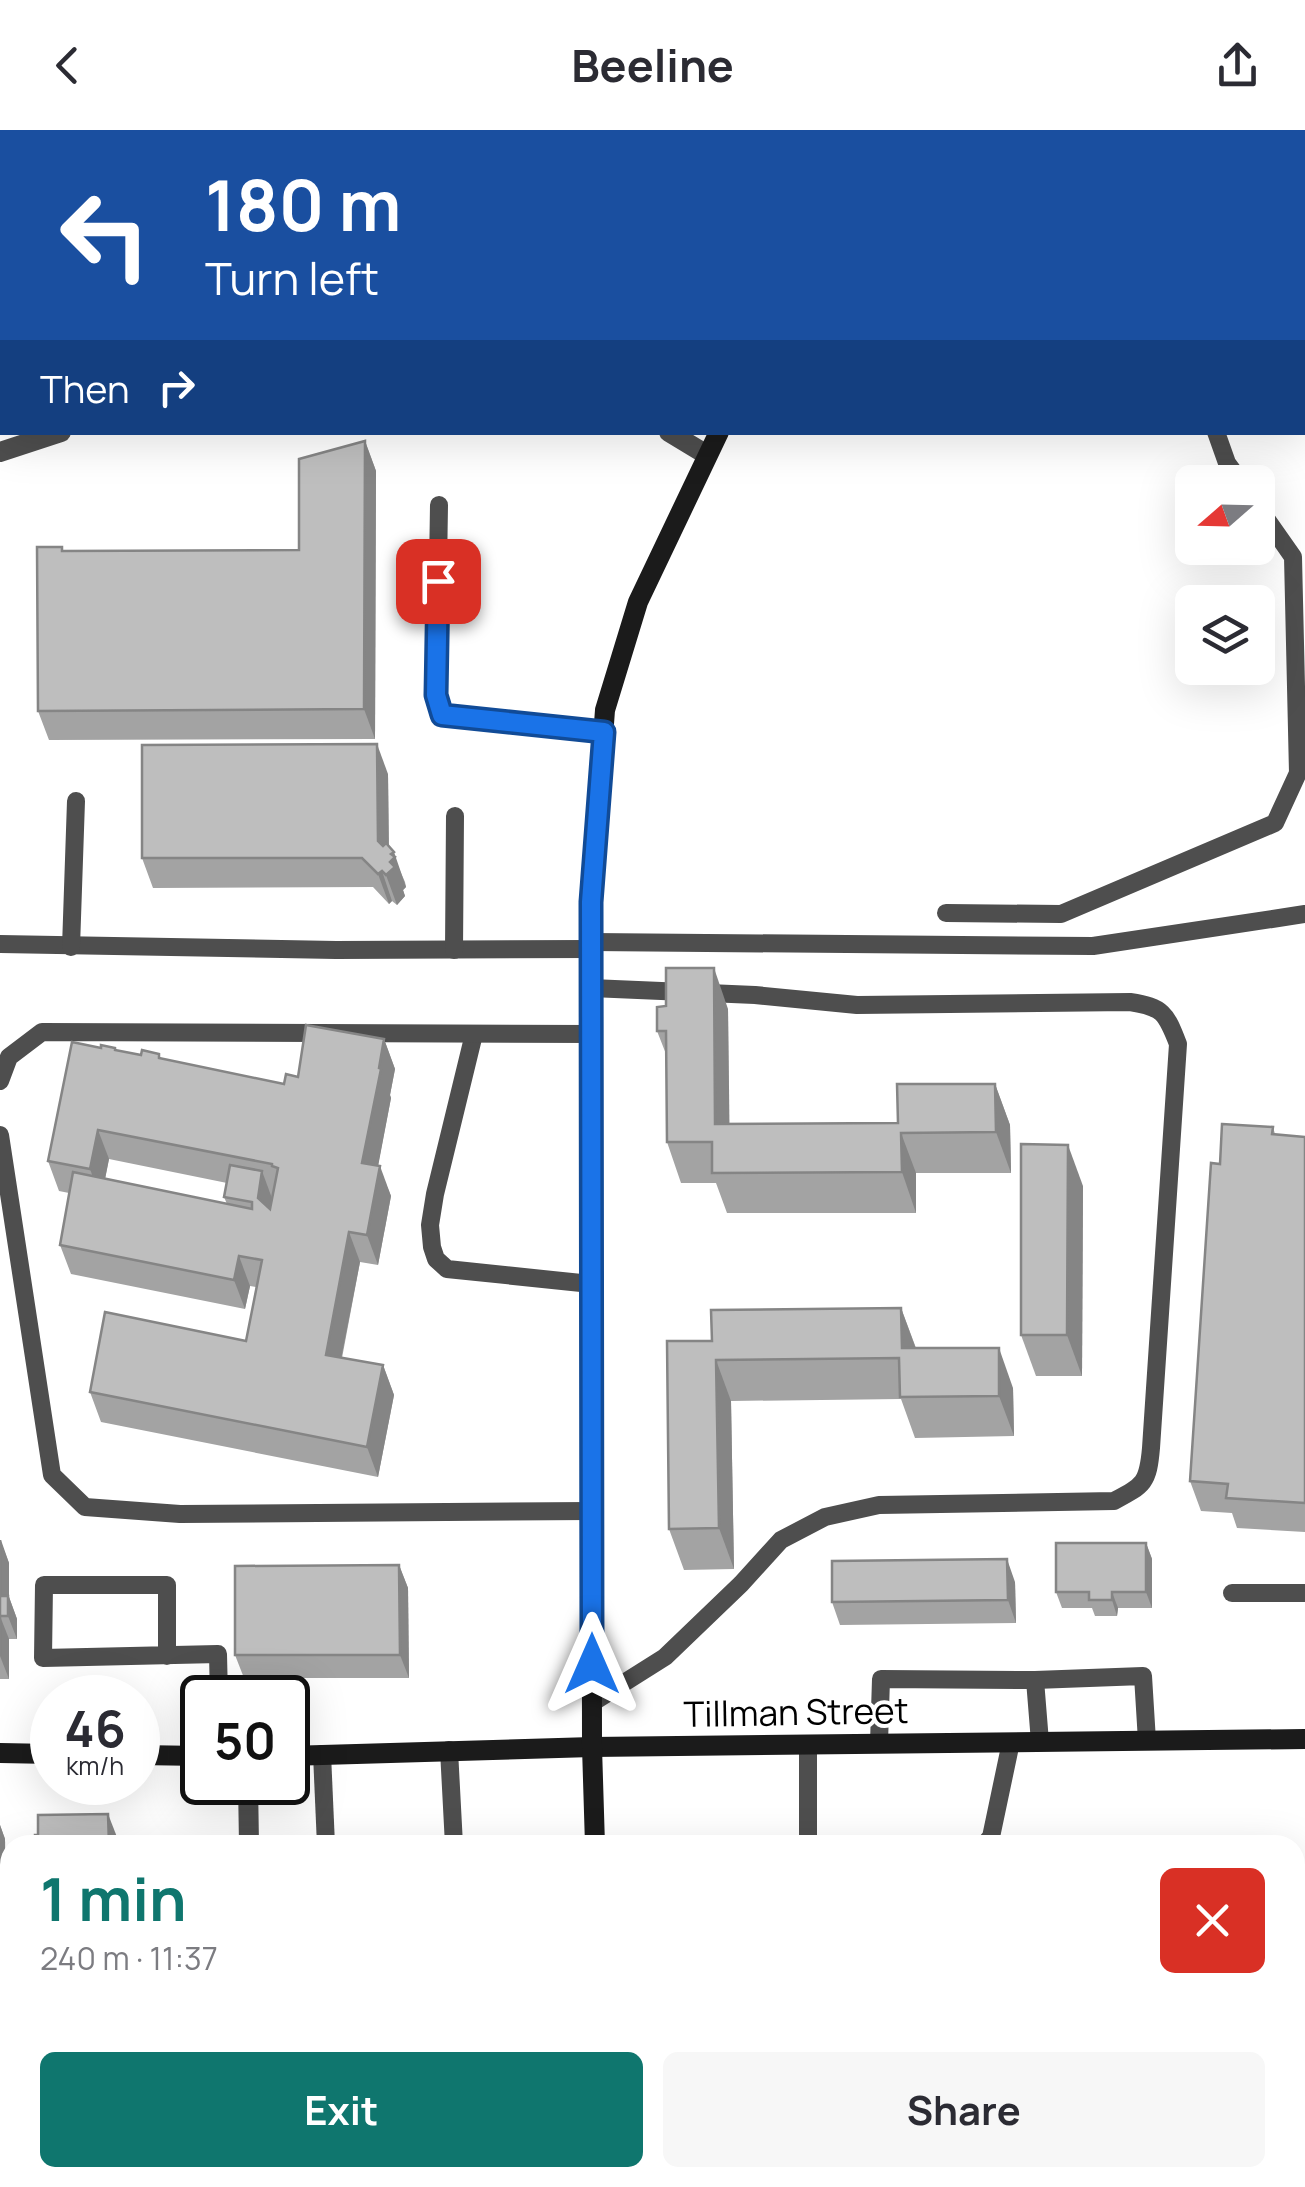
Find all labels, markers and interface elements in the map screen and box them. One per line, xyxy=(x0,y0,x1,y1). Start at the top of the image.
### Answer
text: Beeline xyxy=(571,34,734,96)
icon: back xyxy=(40,38,95,93)
icon: share xyxy=(1210,38,1265,93)
text: 180 m xyxy=(205,156,402,252)
icon: left xyxy=(40,170,170,300)
text: Turn left xyxy=(205,247,379,309)
icon: right xyxy=(149,360,204,415)
text: Then xyxy=(40,362,129,414)
north arrow xyxy=(1175,465,1275,565)
map controls xyxy=(1175,465,1275,685)
pin xyxy=(396,539,481,624)
icon: arrive xyxy=(411,554,466,609)
button: layers xyxy=(1175,585,1275,685)
position arrow xyxy=(540,1612,644,1716)
speed limit sign: 50 xyxy=(180,1675,310,1805)
street label: Tillman Street xyxy=(683,1686,909,1738)
text: 46 xyxy=(64,1694,126,1762)
text: km/h xyxy=(66,1748,124,1783)
text: 1 min xyxy=(40,1857,187,1939)
button: close xyxy=(1160,1868,1265,1973)
text: 240 m · 11:37 xyxy=(40,1936,218,1980)
button: Exit xyxy=(40,2052,643,2167)
button: Share xyxy=(663,2052,1265,2167)

